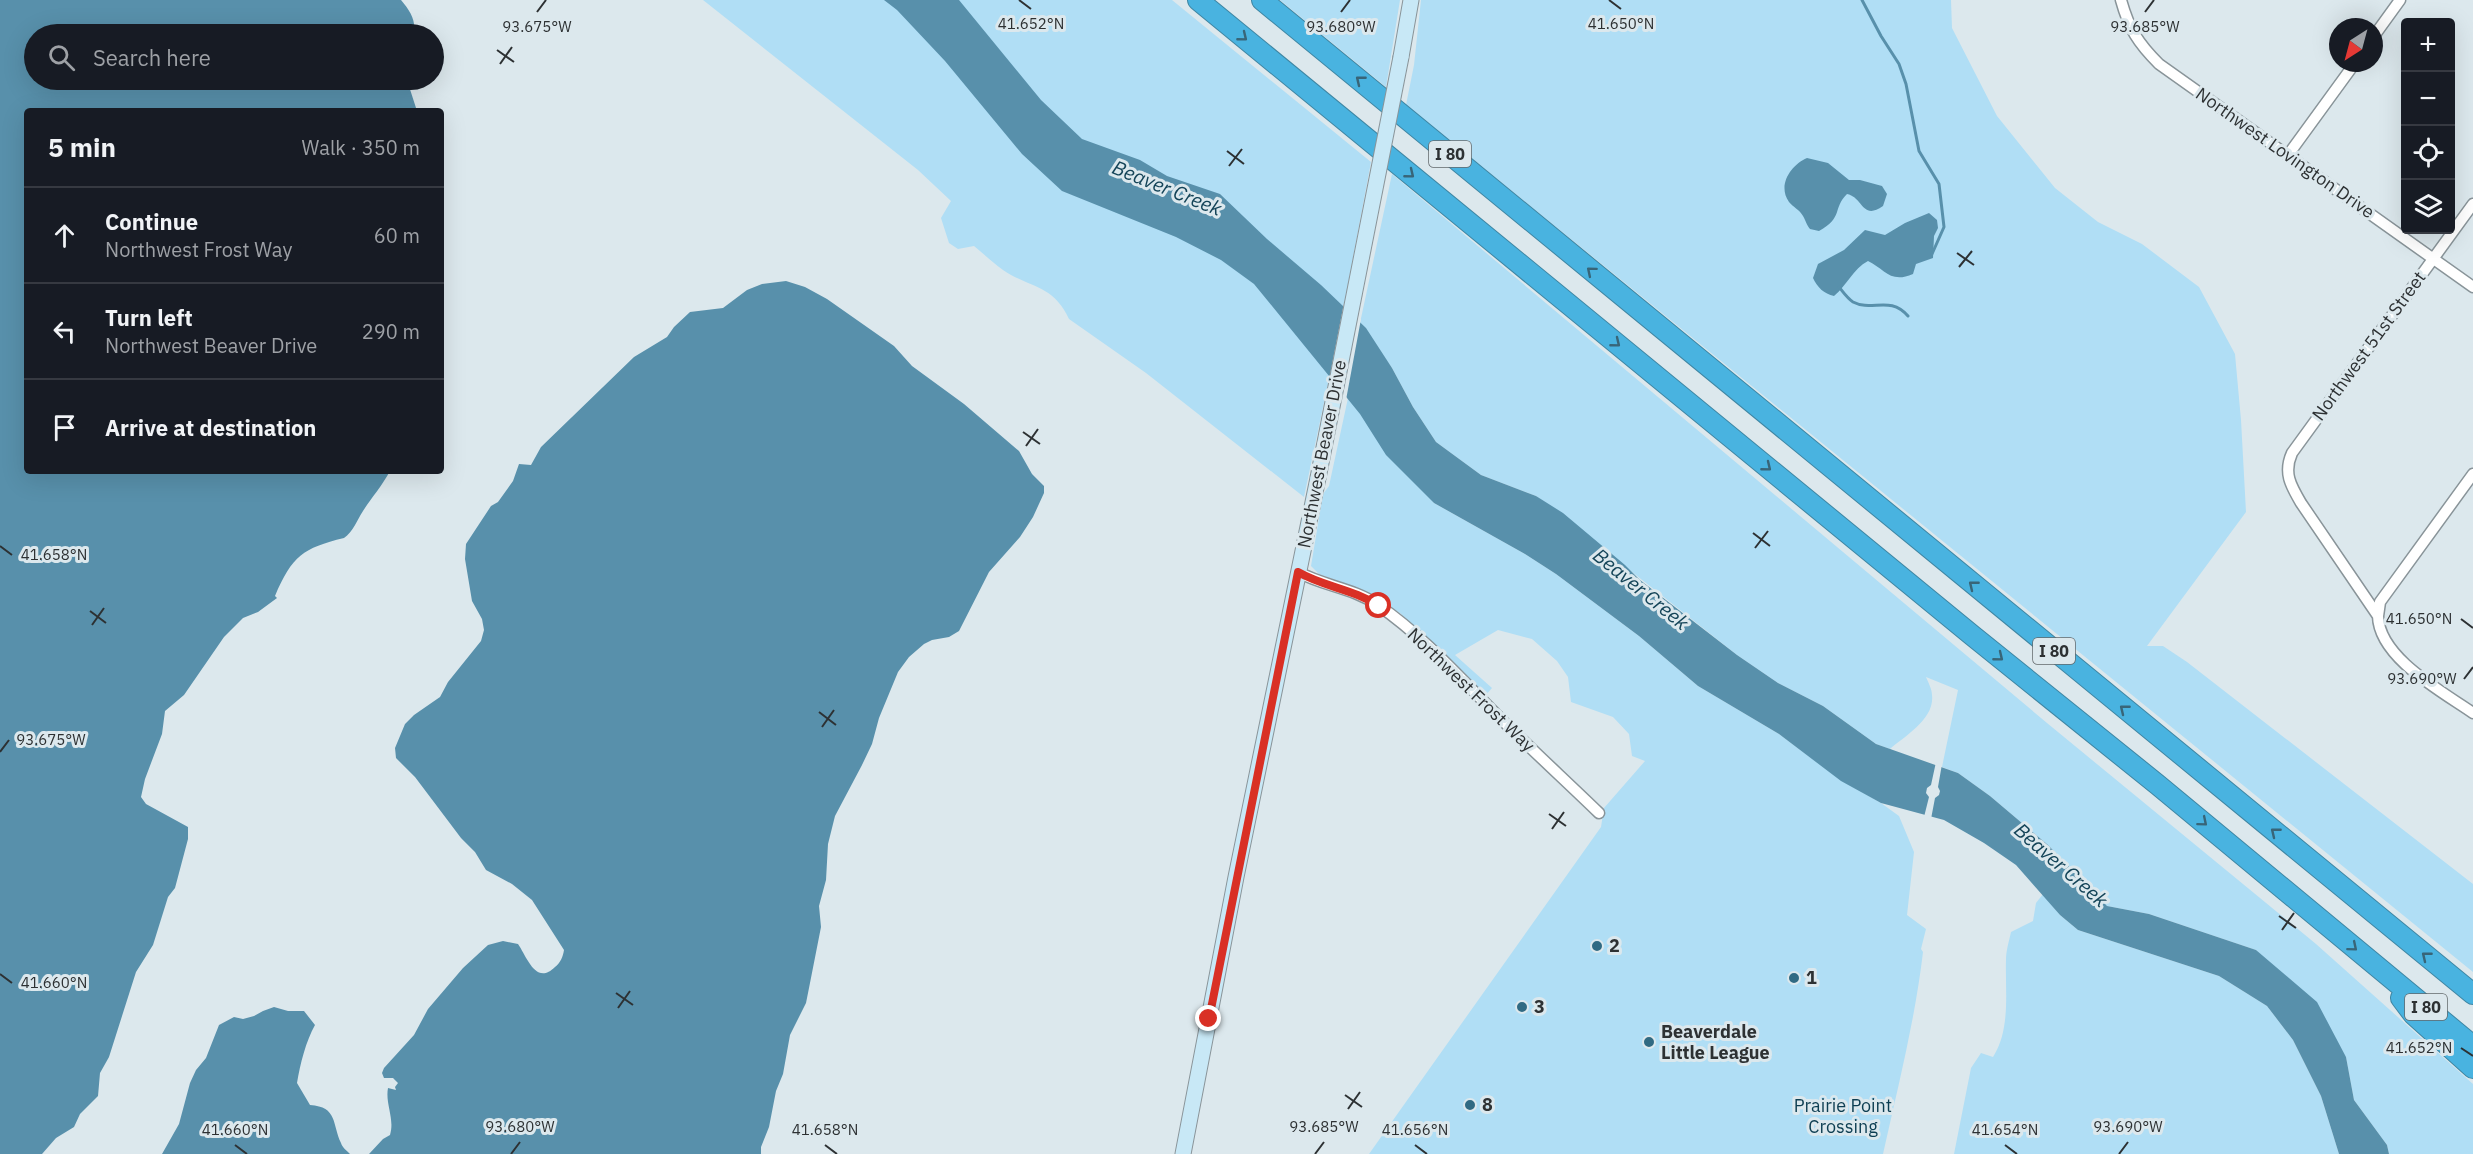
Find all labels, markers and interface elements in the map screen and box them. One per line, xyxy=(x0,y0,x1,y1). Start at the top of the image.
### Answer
text: 41.652°N xyxy=(998,14,1064,33)
text: 41.650°N xyxy=(1588,14,1654,33)
text: 93.675°W xyxy=(502,17,572,36)
text: 93.680°W xyxy=(1306,17,1376,36)
text: 93.685°W xyxy=(2110,17,2180,36)
north arrow xyxy=(2329,18,2383,72)
map controls xyxy=(2401,18,2455,234)
button: + xyxy=(2401,18,2455,72)
search box xyxy=(24,24,444,90)
one-way arrow xyxy=(1237,30,1248,41)
icon: search xyxy=(45,41,78,74)
text: Search here xyxy=(93,43,211,72)
button: − xyxy=(2401,72,2455,126)
one-way arrow xyxy=(1356,76,1367,87)
street label: Northwest Lovington Drive xyxy=(2191,82,2379,223)
button: locate xyxy=(2401,126,2455,180)
text: 5 min xyxy=(48,130,116,164)
text: Walk · 350 m xyxy=(302,134,420,161)
road number: I 80 xyxy=(1429,141,1471,167)
water label: Beaver Creek xyxy=(1108,153,1227,222)
one-way arrow xyxy=(1404,167,1415,178)
button: layers xyxy=(2401,180,2455,234)
text: Continue xyxy=(105,207,198,236)
icon: ahead xyxy=(48,219,81,252)
text: 60 m xyxy=(374,222,420,249)
text: Northwest Frost Way xyxy=(105,236,292,263)
one-way arrow xyxy=(1587,267,1598,278)
street label: Northwest 51st Street xyxy=(2307,267,2430,425)
text: Turn left xyxy=(105,303,193,332)
icon: left xyxy=(48,315,81,348)
text: 290 m xyxy=(362,318,420,345)
text: Northwest Beaver Drive xyxy=(105,332,317,359)
one-way arrow xyxy=(1609,336,1620,347)
street label: Northwest Beaver Drive xyxy=(1292,358,1351,550)
icon: arrive xyxy=(48,411,81,444)
text: Arrive at destination xyxy=(105,413,316,442)
one-way arrow xyxy=(1760,460,1771,471)
water label: Beaver Creek xyxy=(1588,542,1695,636)
text: 41.658°N xyxy=(21,545,87,564)
one-way arrow xyxy=(1969,581,1980,592)
route start xyxy=(1365,592,1391,618)
text: 41.650°N xyxy=(2386,609,2452,628)
street label: Northwest Frost Way xyxy=(1403,623,1540,756)
road number: I 80 xyxy=(2033,638,2075,664)
one-way arrow xyxy=(1992,650,2003,661)
text: 93.690°W xyxy=(2387,669,2457,688)
one-way arrow xyxy=(2120,705,2131,716)
text: 93.675°W xyxy=(16,730,86,749)
one-way arrow xyxy=(2196,815,2207,826)
water label: Beaver Creek xyxy=(2009,816,2114,913)
one-way arrow xyxy=(2271,829,2282,840)
place label: 2 xyxy=(1609,934,1620,957)
marker: 2 xyxy=(1590,939,1604,953)
one-way arrow xyxy=(2346,940,2357,951)
one-way arrow xyxy=(2422,952,2433,963)
place label: 1 xyxy=(1806,966,1817,989)
marker: 1 xyxy=(1787,971,1801,985)
text: 41.660°N xyxy=(21,973,87,992)
road number: I 80 xyxy=(2405,994,2447,1020)
place label: 3 xyxy=(1534,995,1545,1018)
marker: 3 xyxy=(1515,1000,1529,1014)
route end xyxy=(1195,1005,1221,1031)
place label: Beaverdale Little League xyxy=(1661,1020,1770,1064)
marker: Beaverdale Little League xyxy=(1642,1035,1656,1049)
text: 41.652°N xyxy=(2386,1038,2452,1057)
place label: 8 xyxy=(1482,1093,1493,1116)
park label: Prairie Point Crossing xyxy=(1794,1094,1892,1138)
marker: 8 xyxy=(1463,1098,1477,1112)
text: 93.680°W xyxy=(485,1117,555,1136)
text: 93.685°W xyxy=(1289,1117,1359,1136)
text: 93.690°W xyxy=(2093,1117,2163,1136)
text: 41.660°N xyxy=(202,1120,268,1139)
text: 41.658°N xyxy=(792,1120,858,1139)
text: 41.656°N xyxy=(1382,1120,1448,1139)
text: 41.654°N xyxy=(1972,1120,2038,1139)

